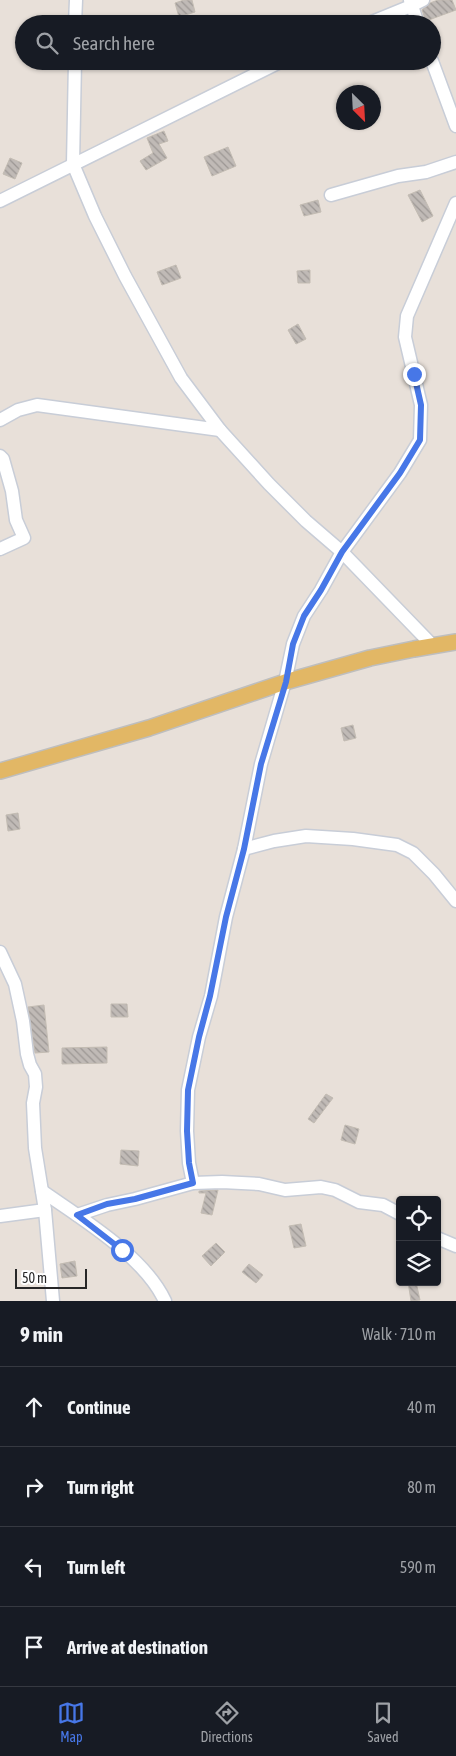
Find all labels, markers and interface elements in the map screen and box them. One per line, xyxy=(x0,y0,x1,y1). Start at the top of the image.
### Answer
search box xyxy=(15,15,441,70)
icon: search xyxy=(33,29,61,57)
text: Search here xyxy=(73,32,155,54)
north arrow xyxy=(336,85,381,130)
route end xyxy=(403,363,426,386)
map controls xyxy=(396,1196,441,1286)
button: locate xyxy=(396,1196,441,1241)
route start xyxy=(111,1239,134,1262)
button: layers xyxy=(396,1241,441,1286)
scale bar xyxy=(15,1266,88,1289)
text: 50 m xyxy=(22,1270,47,1286)
text: 9 min xyxy=(20,1322,63,1346)
text: Walk · 710 m xyxy=(362,1325,436,1343)
icon: ahead xyxy=(20,1393,48,1421)
text: Continue xyxy=(67,1396,131,1418)
text: 40 m xyxy=(407,1398,436,1416)
icon: right xyxy=(20,1473,48,1501)
text: Turn right xyxy=(67,1476,134,1498)
text: 80 m xyxy=(407,1478,436,1496)
icon: left xyxy=(20,1553,48,1581)
text: Turn left xyxy=(67,1556,125,1578)
text: 590 m xyxy=(400,1558,436,1576)
icon: arrive xyxy=(20,1633,48,1661)
text: Arrive at destination xyxy=(67,1636,208,1658)
tab: Map xyxy=(57,1699,85,1745)
tab: Directions xyxy=(200,1699,253,1745)
tab: Saved xyxy=(368,1699,399,1745)

